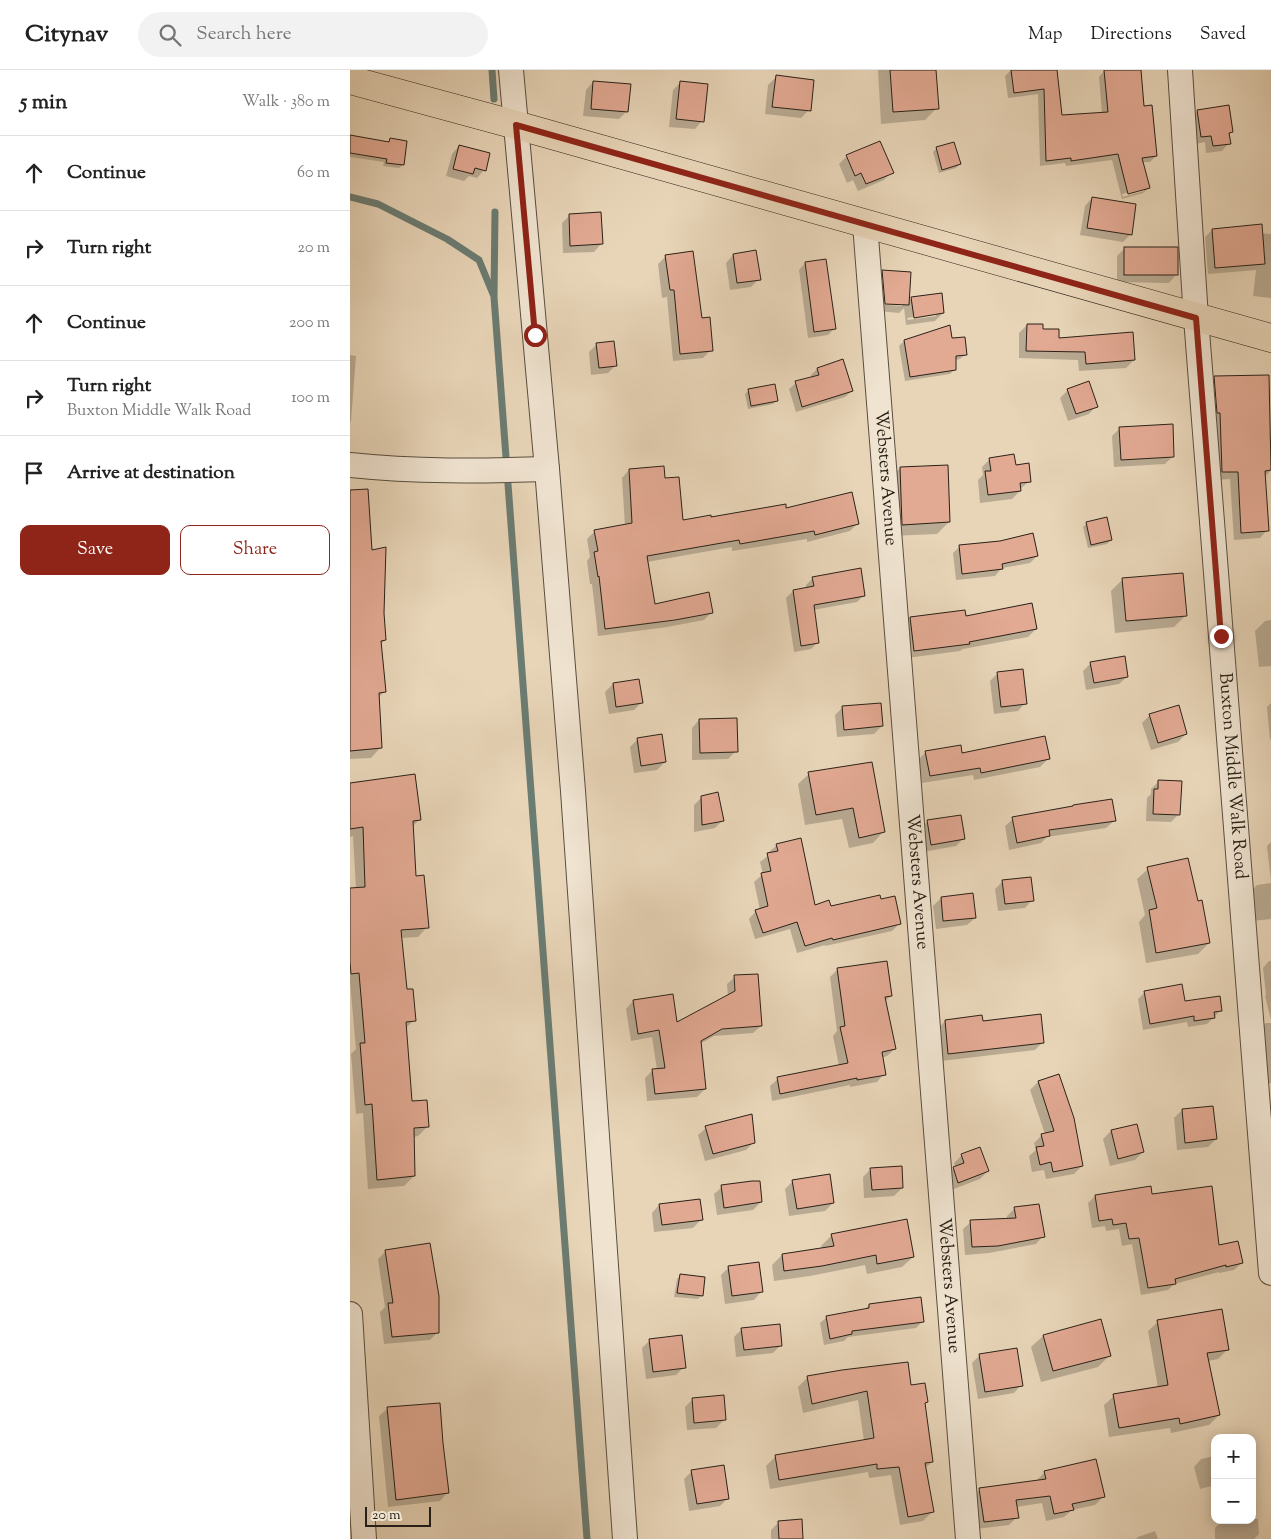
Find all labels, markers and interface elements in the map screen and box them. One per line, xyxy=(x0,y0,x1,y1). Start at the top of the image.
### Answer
search box xyxy=(138,12,488,57)
text: Citynav xyxy=(25,18,108,52)
icon: search xyxy=(156,21,184,49)
text: Search here xyxy=(196,21,292,48)
text: Map xyxy=(1028,22,1063,48)
text: Directions xyxy=(1091,22,1172,48)
text: Saved xyxy=(1200,22,1246,48)
text: 5 min xyxy=(20,88,67,118)
text: Walk · 380 m xyxy=(242,91,330,114)
icon: ahead xyxy=(20,159,48,187)
text: Continue xyxy=(67,160,146,187)
text: 60 m xyxy=(297,162,330,185)
icon: right xyxy=(20,234,48,262)
text: Turn right xyxy=(67,235,151,262)
text: 20 m xyxy=(297,237,330,260)
icon: ahead xyxy=(20,309,48,337)
text: Continue xyxy=(67,310,146,337)
text: 200 m xyxy=(289,312,330,335)
route start xyxy=(524,324,547,347)
text: Turn right xyxy=(67,373,151,400)
icon: right xyxy=(20,384,48,412)
text: 100 m xyxy=(291,387,330,410)
text: Buxton Middle Walk Road xyxy=(67,400,251,423)
street label: Websters Avenue xyxy=(867,410,903,547)
icon: arrive xyxy=(20,459,48,487)
text: Arrive at destination xyxy=(67,460,235,487)
button: Save xyxy=(20,525,170,575)
button: Share xyxy=(180,525,330,575)
route end xyxy=(1210,625,1233,648)
street label: Buxton Middle Walk Road xyxy=(1211,672,1253,880)
street label: Websters Avenue xyxy=(898,813,935,951)
street label: Websters Avenue xyxy=(930,1217,966,1354)
map controls xyxy=(1211,1434,1256,1524)
button: + xyxy=(1211,1434,1256,1479)
button: − xyxy=(1211,1479,1256,1524)
scale bar xyxy=(365,1504,431,1527)
text: 20 m xyxy=(372,1506,401,1526)

